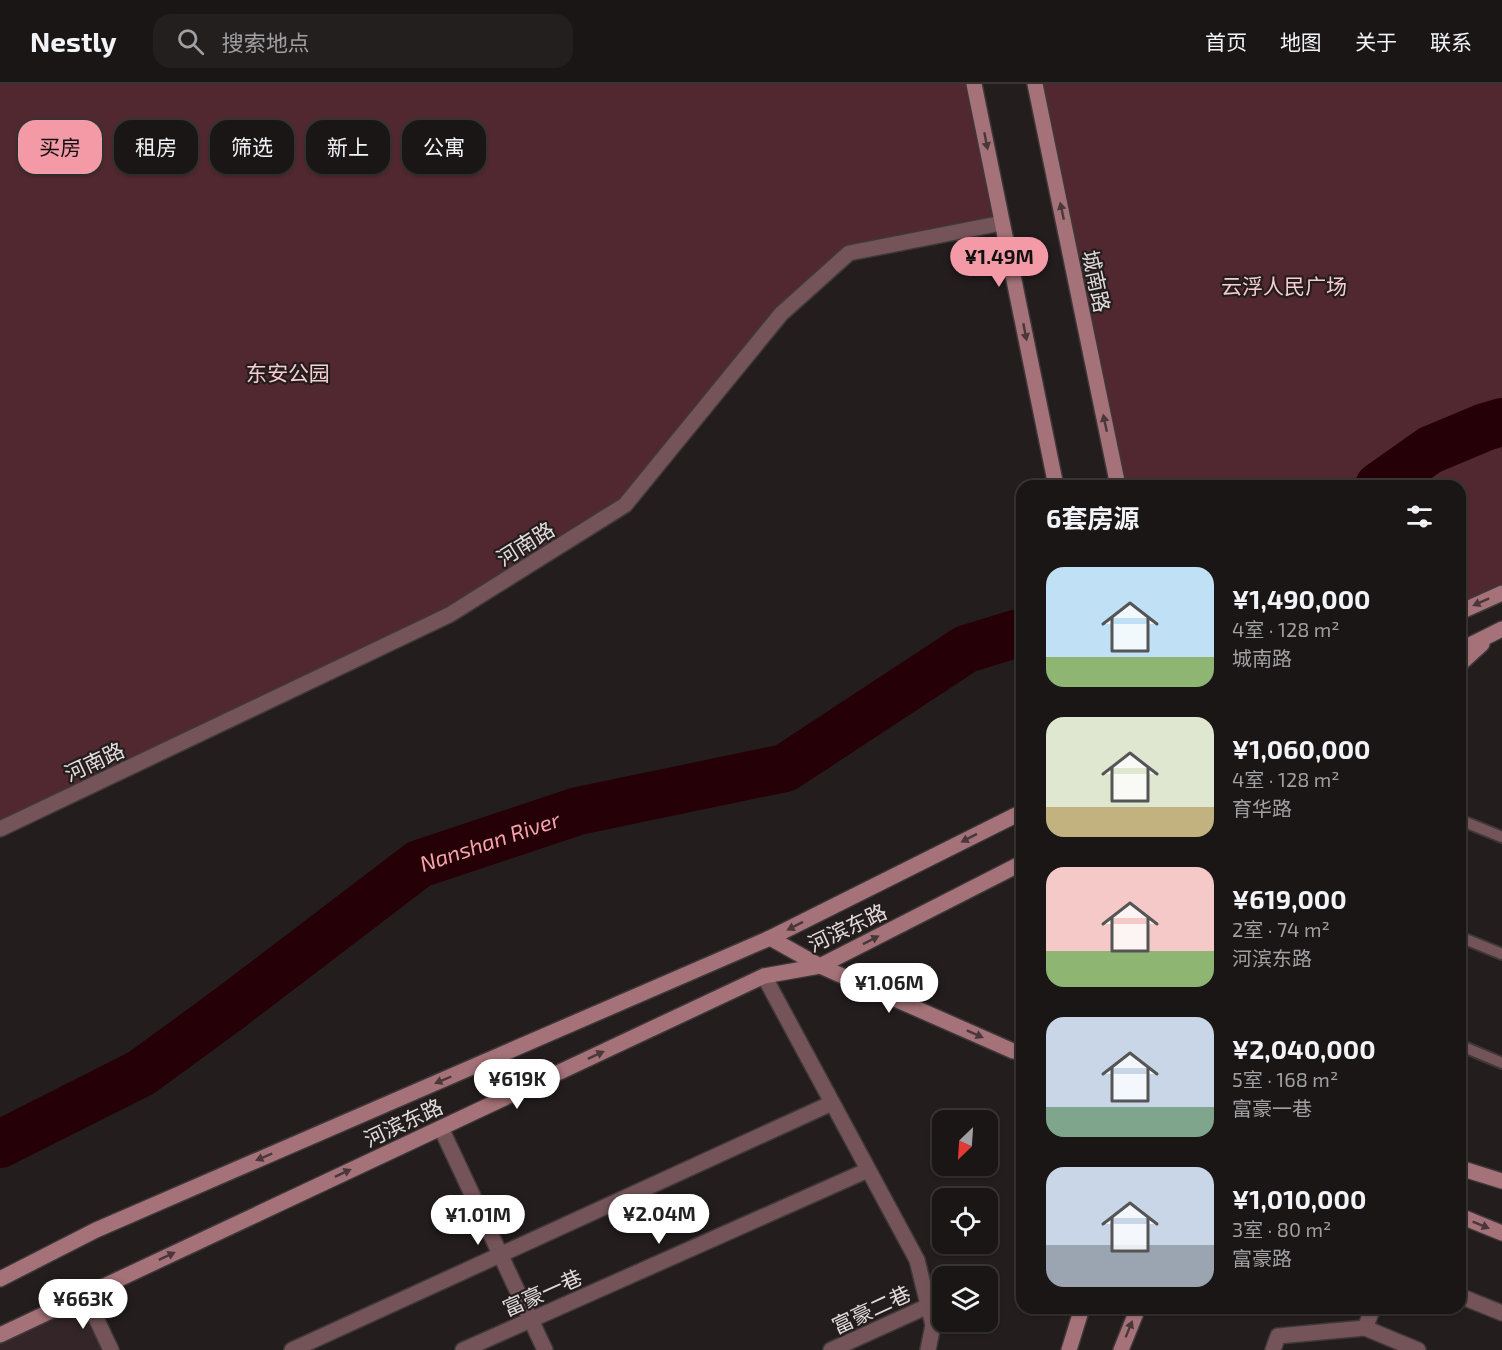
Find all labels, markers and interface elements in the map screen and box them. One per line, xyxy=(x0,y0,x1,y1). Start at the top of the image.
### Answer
search box xyxy=(153,14,573,68)
text: Nestly xyxy=(30,24,117,58)
icon: search xyxy=(174,25,207,58)
text: 搜索地点 xyxy=(222,29,310,55)
text: 首页 xyxy=(1205,29,1247,54)
text: 地图 xyxy=(1280,29,1322,54)
text: 关于 xyxy=(1355,29,1397,54)
text: 联系 xyxy=(1430,29,1472,54)
chip: 买房 xyxy=(18,120,102,174)
chip: 租房 xyxy=(114,120,198,174)
chip: 筛选 xyxy=(210,120,294,174)
chip: 新上 xyxy=(306,120,390,174)
chip: 公寓 xyxy=(402,120,486,174)
one-way arrow xyxy=(982,132,991,151)
one-way arrow xyxy=(1057,202,1066,221)
pin: ¥1.49M xyxy=(950,237,1048,288)
text: ¥1.49M xyxy=(964,244,1034,268)
street label: 城南路 xyxy=(1078,248,1116,314)
park label: 云浮人民广场 xyxy=(1221,273,1347,298)
one-way arrow xyxy=(1020,323,1030,342)
park label: 东安公园 xyxy=(246,360,330,385)
one-way arrow xyxy=(1100,413,1110,432)
icon: filters xyxy=(1403,500,1436,533)
text: 6套房源 xyxy=(1046,502,1139,533)
street label: 河南路 xyxy=(492,516,558,570)
text: ¥1,490,000 xyxy=(1232,583,1371,614)
icon: home xyxy=(1094,591,1166,663)
one-way arrow xyxy=(1471,597,1489,607)
text: 4室 · 128 m² xyxy=(1232,617,1340,641)
text: 城南路 xyxy=(1232,646,1292,670)
text: ¥1,060,000 xyxy=(1232,733,1370,764)
street label: 河南路 xyxy=(60,736,128,786)
icon: home xyxy=(1094,741,1166,813)
text: 4室 · 128 m² xyxy=(1232,767,1340,791)
text: 育华路 xyxy=(1232,796,1292,820)
water label: Nanshan River xyxy=(416,805,564,876)
one-way arrow xyxy=(961,834,978,843)
text: ¥619,000 xyxy=(1232,883,1347,914)
icon: home xyxy=(1094,891,1166,963)
street label: 河滨东路 xyxy=(804,898,890,956)
text: 2室 · 74 m² xyxy=(1232,917,1330,941)
one-way arrow xyxy=(786,921,803,931)
one-way arrow xyxy=(863,935,880,945)
text: 河滨东路 xyxy=(1232,946,1312,970)
pin: ¥1.06M xyxy=(840,963,938,1014)
text: ¥1.06M xyxy=(854,970,924,994)
one-way arrow xyxy=(967,1029,985,1039)
text: ¥2,040,000 xyxy=(1232,1033,1376,1064)
icon: home xyxy=(1094,1041,1166,1113)
one-way arrow xyxy=(587,1050,604,1059)
pin: ¥619K xyxy=(475,1059,559,1110)
text: ¥619K xyxy=(488,1066,546,1090)
text: 5室 · 168 m² xyxy=(1232,1067,1338,1091)
one-way arrow xyxy=(434,1075,452,1085)
street label: 河滨东路 xyxy=(360,1093,446,1151)
text: 富豪一巷 xyxy=(1232,1096,1312,1120)
north arrow xyxy=(932,1110,998,1176)
map controls xyxy=(932,1110,998,1332)
one-way arrow xyxy=(256,1153,273,1162)
one-way arrow xyxy=(335,1169,352,1178)
text: ¥1,010,000 xyxy=(1232,1183,1366,1214)
button: locate xyxy=(932,1188,998,1254)
icon: home xyxy=(1094,1191,1166,1263)
pin: ¥2.04M xyxy=(610,1194,708,1245)
pin: ¥1.01M xyxy=(429,1195,527,1246)
text: ¥2.04M xyxy=(622,1201,696,1225)
text: ¥1.01M xyxy=(445,1202,511,1226)
text: 3室 · 80 m² xyxy=(1232,1217,1331,1241)
one-way arrow xyxy=(1472,1220,1490,1230)
text: 富豪路 xyxy=(1232,1246,1292,1270)
one-way arrow xyxy=(158,1252,175,1261)
street label: 富豪一巷 xyxy=(499,1263,585,1321)
button: layers xyxy=(932,1266,998,1332)
pin: ¥663K xyxy=(41,1279,125,1330)
street label: 富豪二巷 xyxy=(828,1280,914,1338)
text: ¥663K xyxy=(53,1286,113,1310)
one-way arrow xyxy=(1125,1320,1134,1338)

